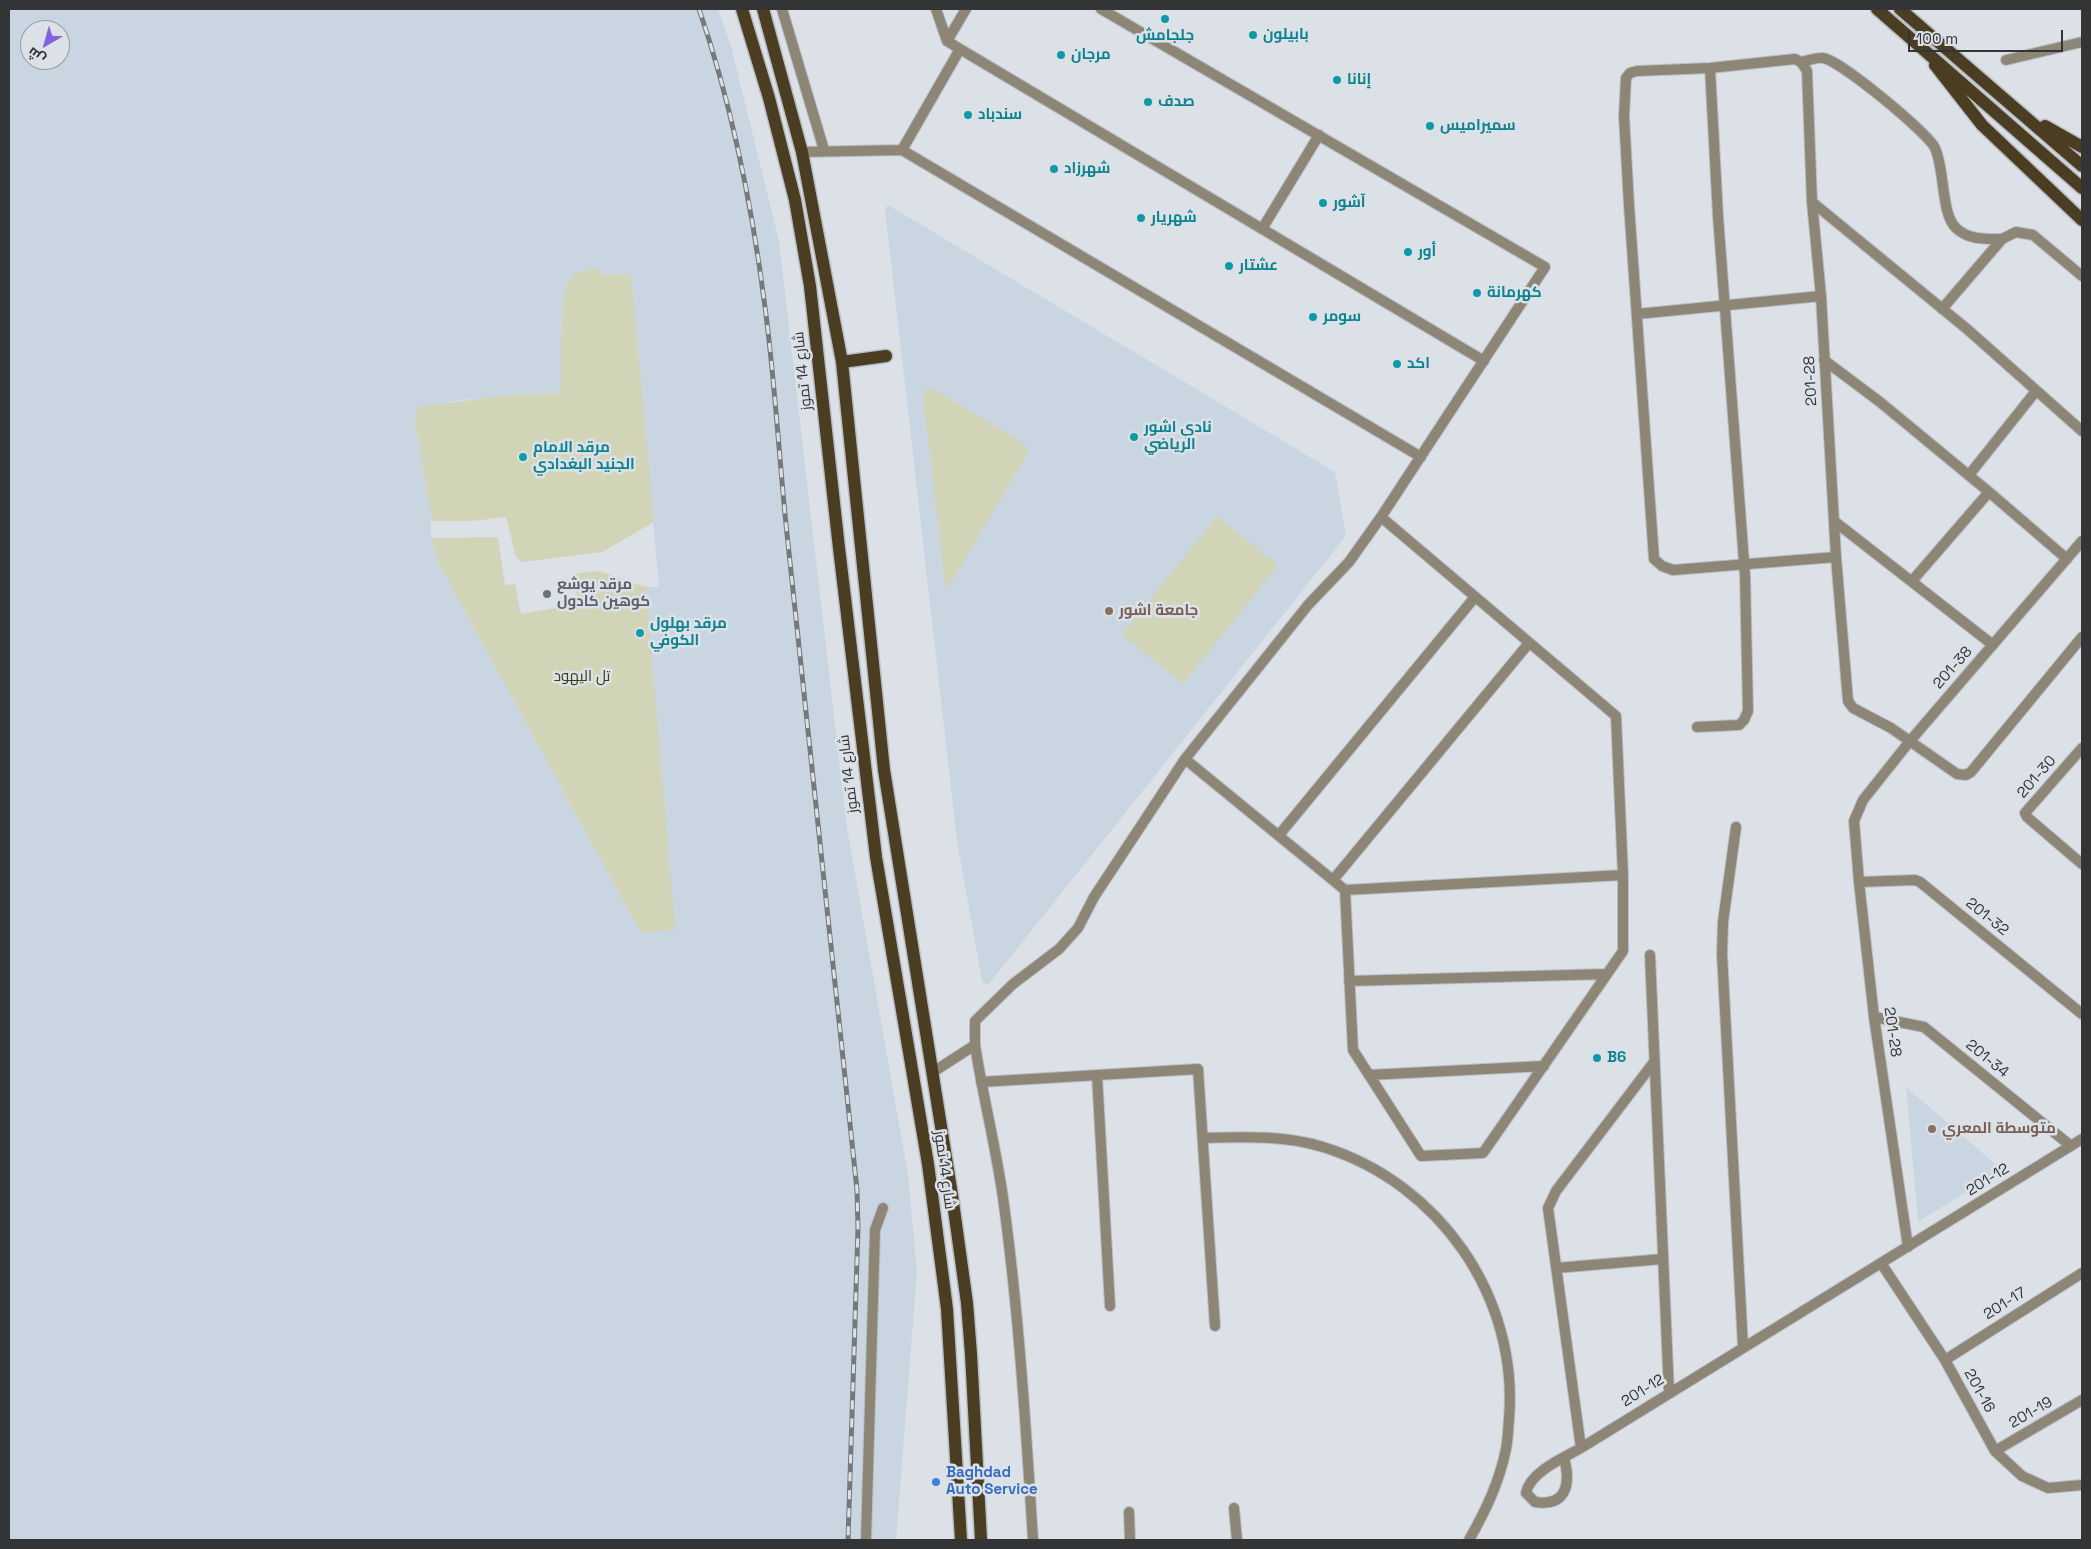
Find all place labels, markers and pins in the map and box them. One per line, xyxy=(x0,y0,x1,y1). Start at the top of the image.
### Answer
marker: جلجامش xyxy=(1159,13,1171,25)
place label: بابيلون xyxy=(1263,26,1309,44)
place label: جلجامش xyxy=(1136,27,1194,45)
marker: بابيلون xyxy=(1247,29,1259,41)
place label: مرجان xyxy=(1071,46,1111,64)
marker: مرجان xyxy=(1055,49,1067,61)
place label: إنانا xyxy=(1347,71,1371,89)
marker: إنانا xyxy=(1331,74,1343,86)
place label: صدف xyxy=(1158,93,1195,111)
marker: صدف xyxy=(1142,96,1154,108)
place label: سندباد xyxy=(978,106,1022,124)
marker: سندباد xyxy=(962,109,974,121)
place label: سميراميس xyxy=(1440,117,1516,135)
marker: سميراميس xyxy=(1424,120,1436,132)
place label: شهرزاد xyxy=(1064,160,1110,178)
marker: شهرزاد xyxy=(1048,163,1060,175)
place label: آشور xyxy=(1333,194,1365,212)
marker: آشور xyxy=(1317,197,1329,209)
place label: شهريار xyxy=(1151,209,1197,227)
marker: شهريار xyxy=(1135,212,1147,224)
place label: أور xyxy=(1418,243,1436,261)
marker: أور xyxy=(1402,246,1414,258)
place label: عشتار xyxy=(1239,257,1278,275)
marker: عشتار xyxy=(1223,260,1235,272)
place label: كهرمانة xyxy=(1487,284,1542,302)
marker: كهرمانة xyxy=(1471,287,1483,299)
place label: سومر xyxy=(1323,308,1361,326)
marker: سومر xyxy=(1307,311,1319,323)
place label: اكد xyxy=(1407,355,1430,373)
marker: اكد xyxy=(1391,358,1403,370)
place label: نادي اشور الرياضي xyxy=(1144,419,1212,454)
marker: نادي اشور الرياضي xyxy=(1128,431,1140,443)
place label: مرقد الامام الجنيد البغدادي xyxy=(533,439,635,474)
marker: مرقد الامام الجنيد البغدادي xyxy=(517,451,529,463)
place label: مرقد يوشع كوهين كادول xyxy=(557,576,650,611)
marker: مرقد يوشع كوهين كادول xyxy=(541,588,553,600)
place label: جامعة اشور xyxy=(1119,602,1198,620)
marker: جامعة اشور xyxy=(1103,605,1115,617)
place label: مرقد بهلول الكوفي xyxy=(650,615,727,650)
marker: مرقد بهلول الكوفي xyxy=(634,627,646,639)
place label: B6 xyxy=(1607,1049,1626,1067)
marker: B6 xyxy=(1591,1052,1603,1064)
place label: متوسطة المعري xyxy=(1942,1120,2056,1138)
marker: متوسطة المعري xyxy=(1926,1123,1938,1135)
place label: Baghdad Auto Service xyxy=(946,1464,1038,1499)
marker: Baghdad Auto Service xyxy=(930,1476,942,1488)

